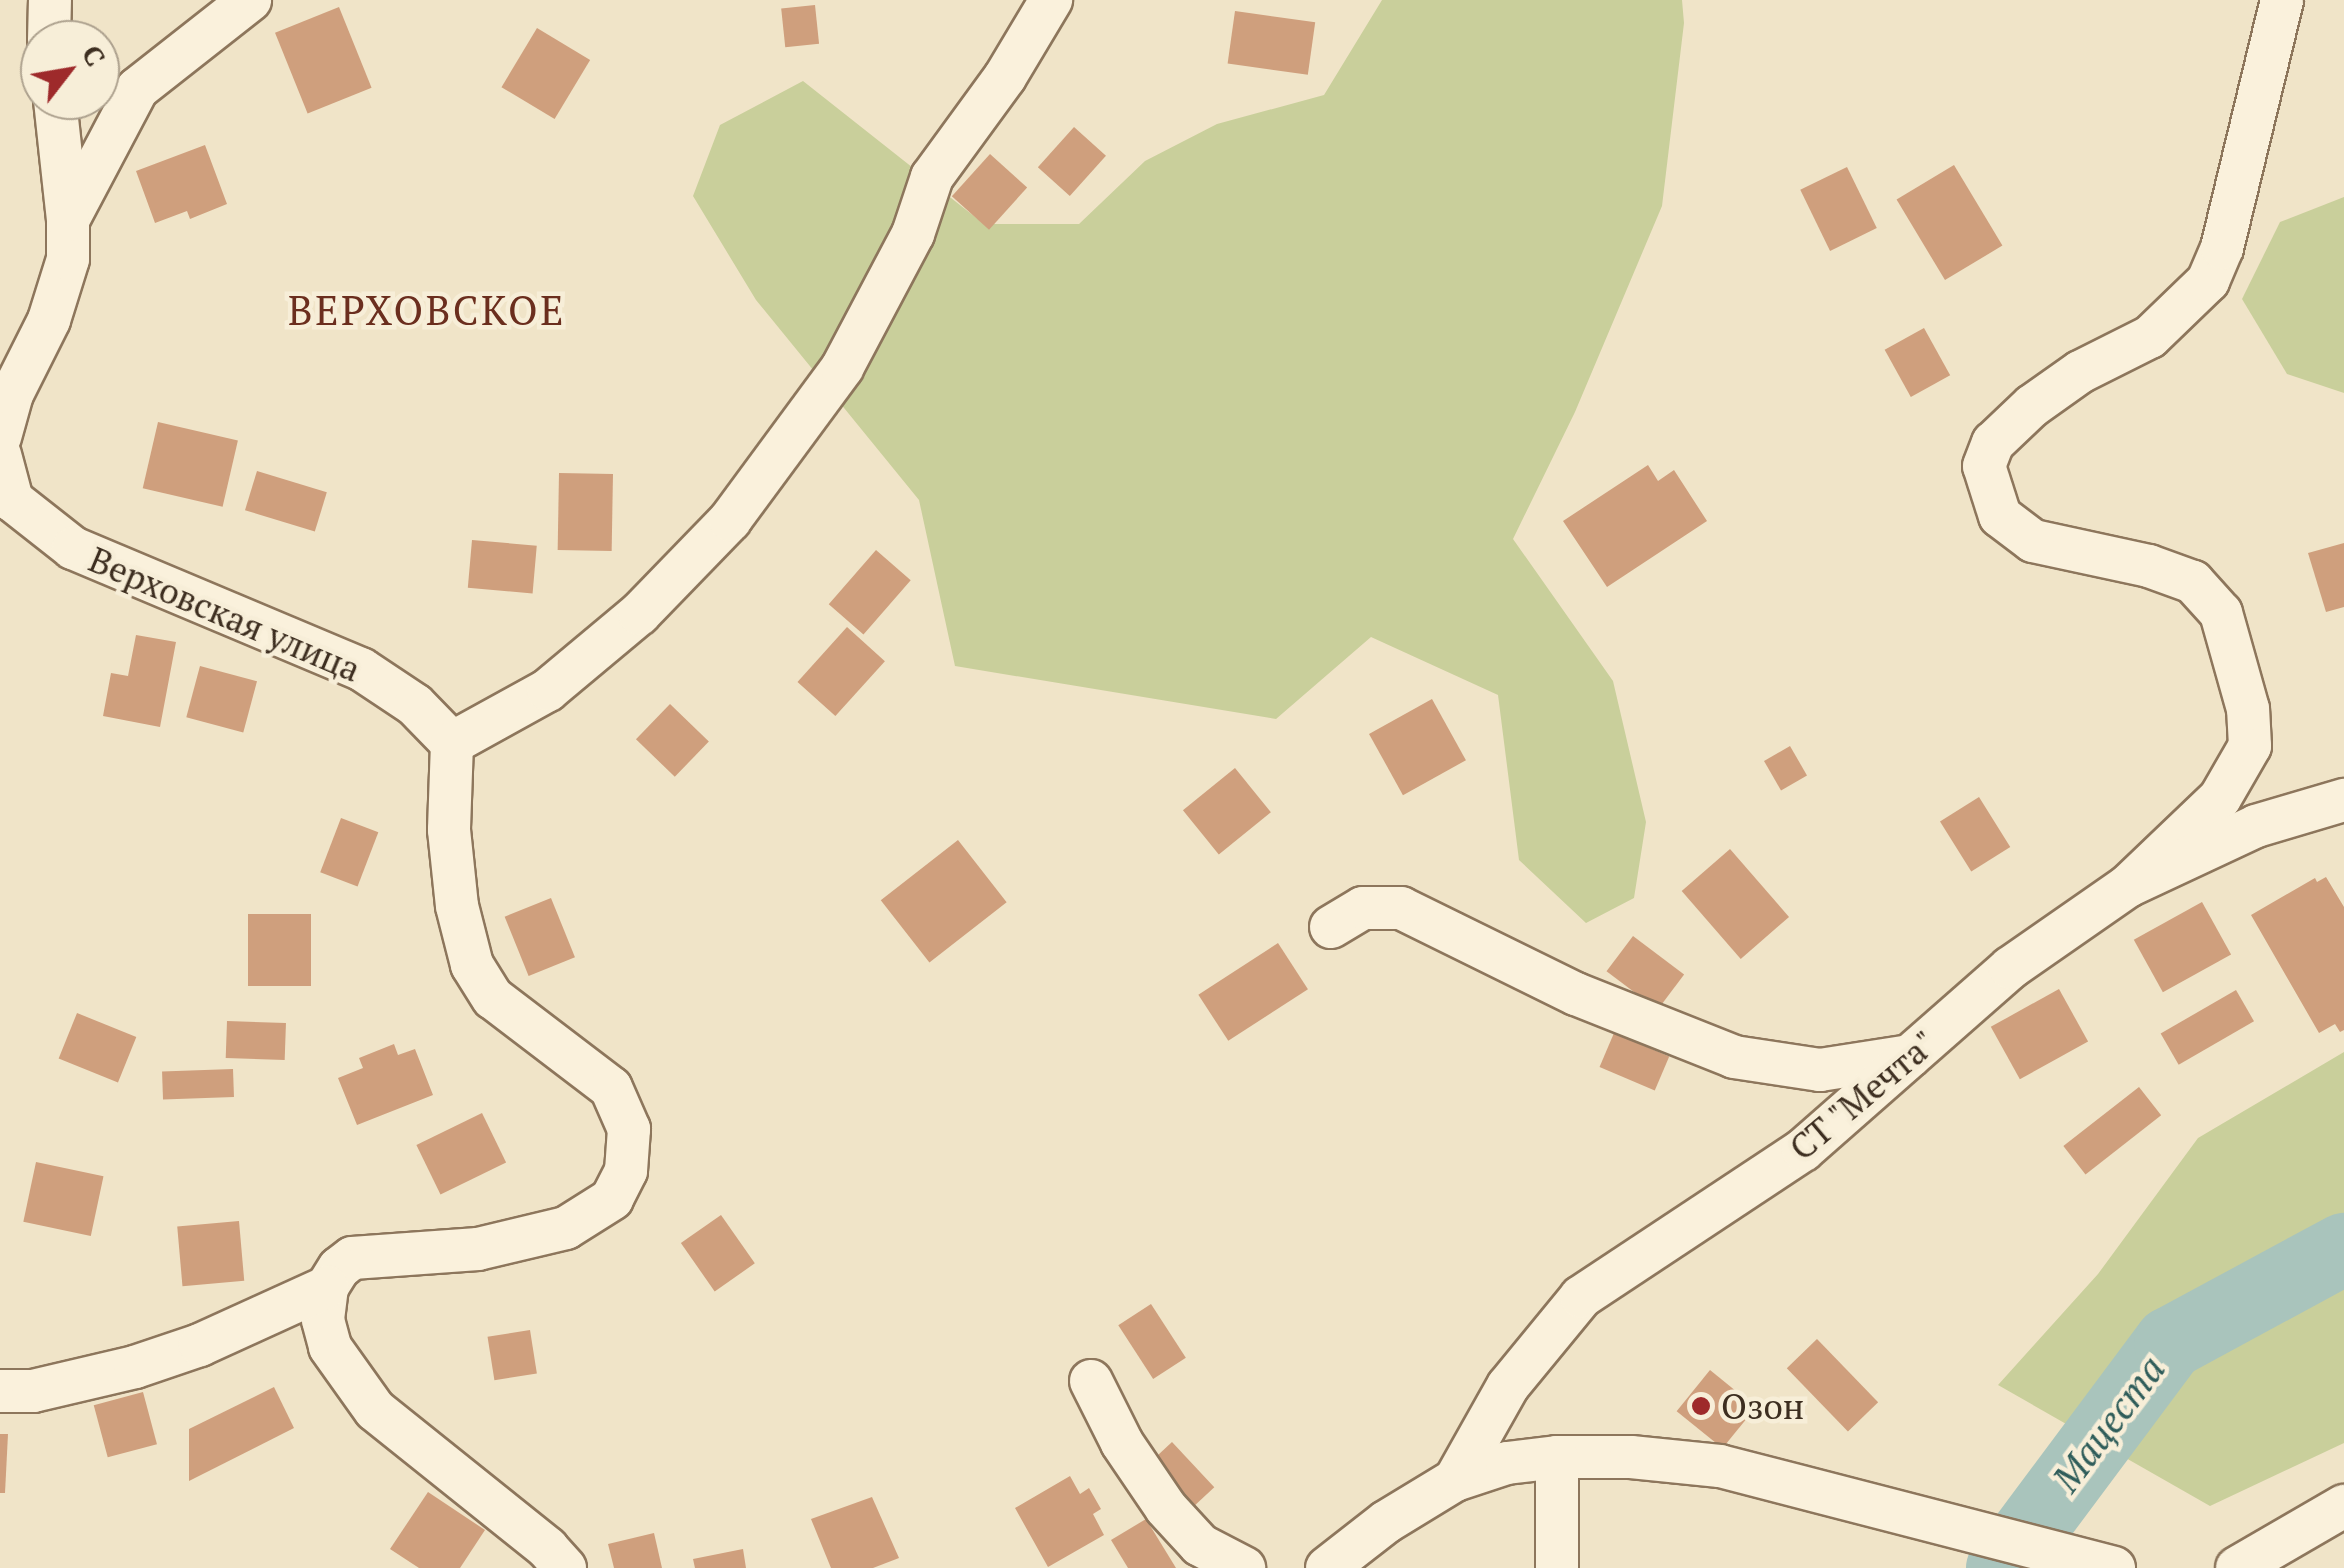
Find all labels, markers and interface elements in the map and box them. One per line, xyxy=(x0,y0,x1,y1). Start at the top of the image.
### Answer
north arrow xyxy=(20,20,120,120)
text: С xyxy=(74,38,115,73)
district label: ВЕРХОВСКОЕ xyxy=(288,286,566,334)
street label: Верховская улица xyxy=(83,538,367,690)
street label: СТ "Мечта" xyxy=(1780,1021,1946,1169)
water label: Мацеста xyxy=(2043,1347,2175,1501)
place label: Озон xyxy=(1721,1385,1804,1427)
marker: Озон xyxy=(1690,1395,1712,1417)

